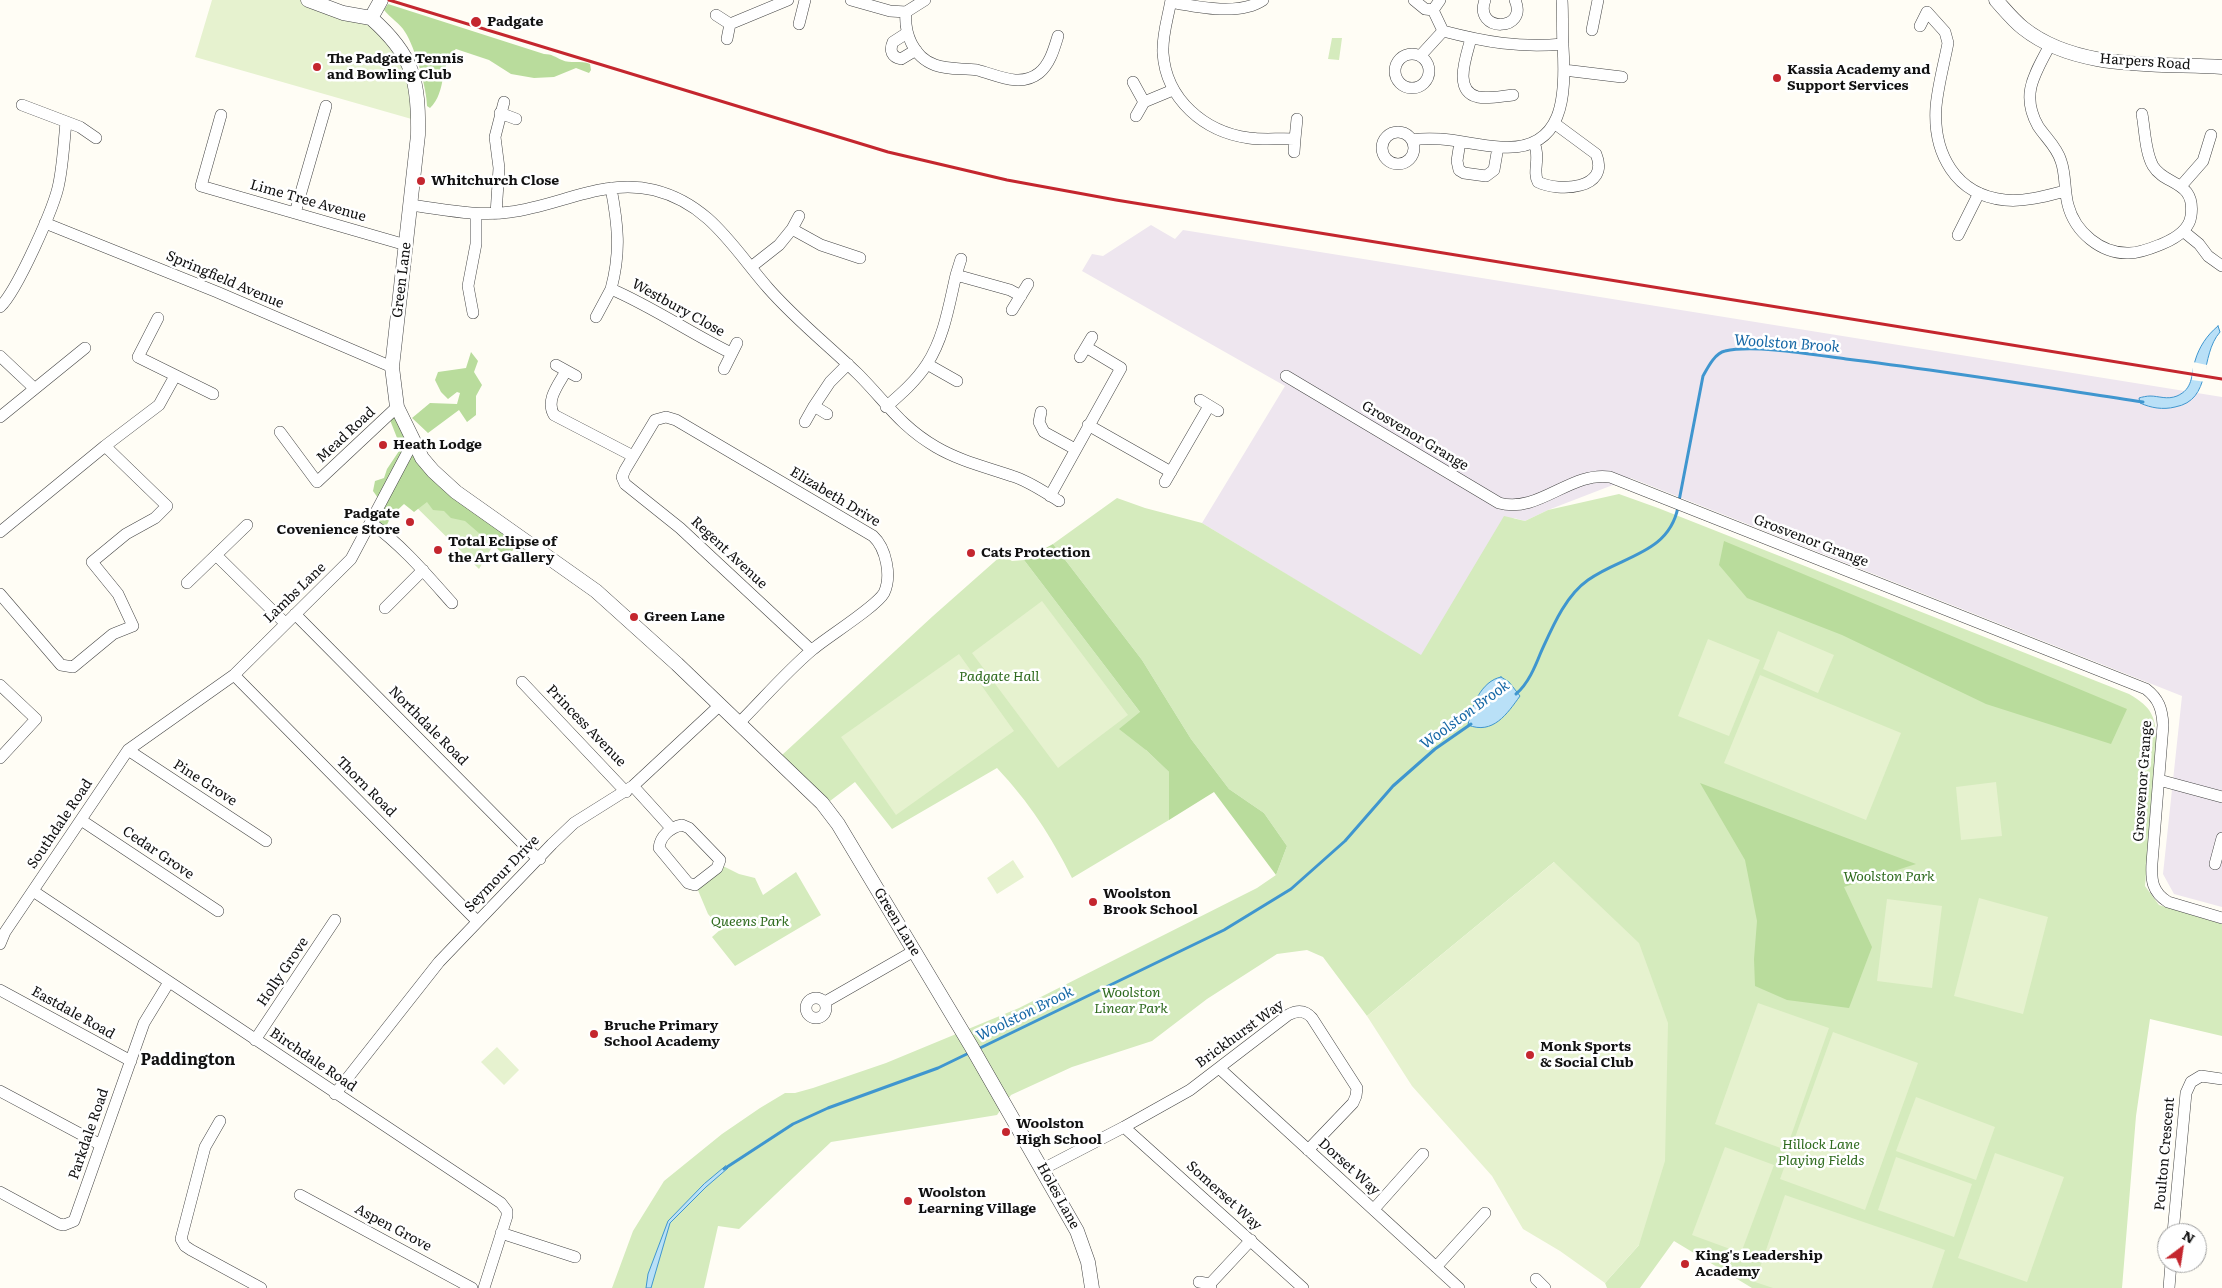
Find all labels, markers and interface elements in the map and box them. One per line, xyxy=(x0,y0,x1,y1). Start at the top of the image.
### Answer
place label: Padgate xyxy=(487,14,543,30)
marker: Padgate xyxy=(469,15,483,29)
street label: Harpers Road xyxy=(2099,50,2191,74)
place label: The Padgate Tennis and Bowling Club xyxy=(327,51,464,84)
marker: The Padgate Tennis and Bowling Club xyxy=(311,61,323,73)
place label: Kassia Academy and Support Services xyxy=(1787,62,1930,94)
marker: Kassia Academy and Support Services xyxy=(1771,72,1783,84)
place label: Whitchurch Close xyxy=(431,173,559,189)
marker: Whitchurch Close xyxy=(415,175,427,187)
street label: Lime Tree Avenue xyxy=(248,176,368,226)
street label: Green Lane xyxy=(389,241,415,319)
street label: Springfield Avenue xyxy=(164,248,286,312)
street label: Westbury Close xyxy=(629,276,727,340)
water label: Woolston Brook xyxy=(1733,331,1841,357)
street label: Grosvenor Grange xyxy=(1359,398,1471,474)
street label: Mead Road xyxy=(313,404,379,466)
place label: Heath Lodge xyxy=(393,437,482,453)
marker: Heath Lodge xyxy=(377,439,389,451)
street label: Elizabeth Drive xyxy=(787,463,883,531)
place label: Padgate Covenience Store xyxy=(277,506,400,538)
street label: Grosvenor Grange xyxy=(1751,511,1871,571)
street label: Regent Avenue xyxy=(687,513,771,593)
marker: Padgate Covenience Store xyxy=(404,516,416,528)
place label: Total Eclipse of the Art Gallery xyxy=(448,534,557,566)
marker: Total Eclipse of the Art Gallery xyxy=(432,544,444,556)
place label: Cats Protection xyxy=(981,545,1090,561)
marker: Cats Protection xyxy=(965,547,977,559)
street label: Lambs Lane xyxy=(261,559,329,627)
place label: Green Lane xyxy=(644,609,725,625)
marker: Green Lane xyxy=(628,611,640,623)
park label: Padgate Hall xyxy=(959,669,1039,685)
water label: Woolston Brook xyxy=(1417,677,1513,753)
street label: Princess Avenue xyxy=(543,682,629,770)
street label: Northdale Road xyxy=(385,683,471,769)
street label: Grosvenor Grange xyxy=(2130,720,2156,842)
street label: Thorn Road xyxy=(333,754,399,820)
street label: Pine Grove xyxy=(170,756,240,810)
street label: Southdale Road xyxy=(24,776,96,872)
street label: Cedar Grove xyxy=(119,823,197,883)
street label: Seymour Drive xyxy=(461,832,543,916)
park label: Woolston Park xyxy=(1843,869,1935,885)
street label: Green Lane xyxy=(870,885,924,959)
place label: Woolston Brook School xyxy=(1103,886,1198,919)
marker: Woolston Brook School xyxy=(1087,896,1099,908)
park label: Queens Park xyxy=(711,914,789,930)
street label: Holly Grove xyxy=(254,934,312,1010)
street label: Eastdale Road xyxy=(28,983,118,1043)
water label: Woolston Brook xyxy=(973,983,1077,1045)
park label: Woolston Linear Park xyxy=(1094,985,1168,1018)
street label: Brickhurst Way xyxy=(1193,996,1287,1072)
place label: Bruche Primary School Academy xyxy=(604,1018,720,1050)
street label: Birchdale Road xyxy=(266,1025,360,1095)
marker: Bruche Primary School Academy xyxy=(588,1028,600,1040)
place label: Monk Sports & Social Club xyxy=(1540,1039,1634,1072)
marker: Monk Sports & Social Club xyxy=(1524,1049,1536,1061)
district label: Paddington xyxy=(141,1050,235,1070)
street label: Parkdale Road xyxy=(66,1086,112,1182)
street label: Poulton Crescent xyxy=(2152,1097,2178,1211)
place label: Woolston High School xyxy=(1016,1116,1102,1148)
marker: Woolston High School xyxy=(1000,1126,1012,1138)
street label: Dorset Way xyxy=(1315,1135,1383,1199)
park label: Hillock Lane Playing Fields xyxy=(1778,1137,1864,1170)
street label: Somerset Way xyxy=(1183,1158,1265,1234)
street label: Holes Lane xyxy=(1033,1160,1083,1232)
place label: Woolston Learning Village xyxy=(918,1185,1036,1218)
marker: Woolston Learning Village xyxy=(902,1195,914,1207)
street label: Aspen Grove xyxy=(352,1201,434,1255)
north arrow xyxy=(2157,1223,2207,1273)
text: N xyxy=(2179,1224,2199,1248)
place label: King's Leadership Academy xyxy=(1695,1248,1823,1280)
marker: King's Leadership Academy xyxy=(1679,1258,1691,1270)

